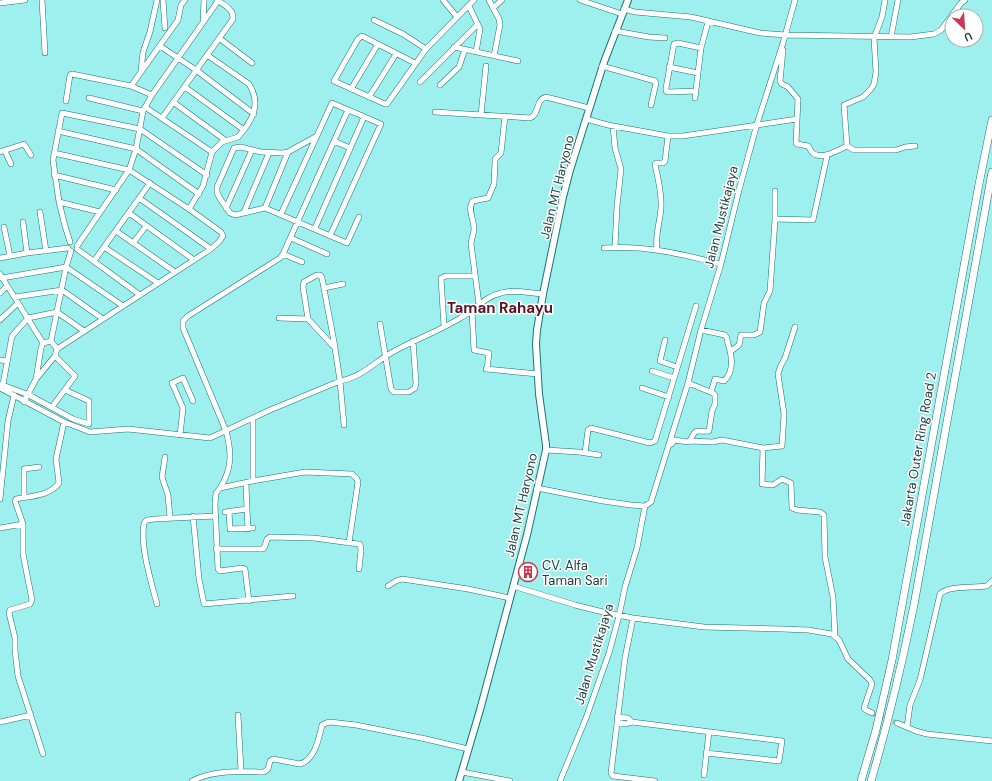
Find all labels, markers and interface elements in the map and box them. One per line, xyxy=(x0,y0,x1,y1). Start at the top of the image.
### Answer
north arrow xyxy=(944,8,984,48)
text: U xyxy=(962,29,975,45)
street label: Jalan MT Haryono xyxy=(536,133,578,241)
street label: Jalan Mustikajaya xyxy=(700,164,742,270)
district label: Taman Rahayu xyxy=(447,298,553,318)
street label: Jakarta Outer Ring Road 2 xyxy=(896,371,940,527)
street label: Jalan MT Haryono xyxy=(501,451,541,559)
place label: CV. Alfa Taman Sari xyxy=(542,557,608,589)
building icon: CV. Alfa Taman Sari xyxy=(517,561,539,583)
street label: Jalan Mustikajaya xyxy=(571,601,617,707)

